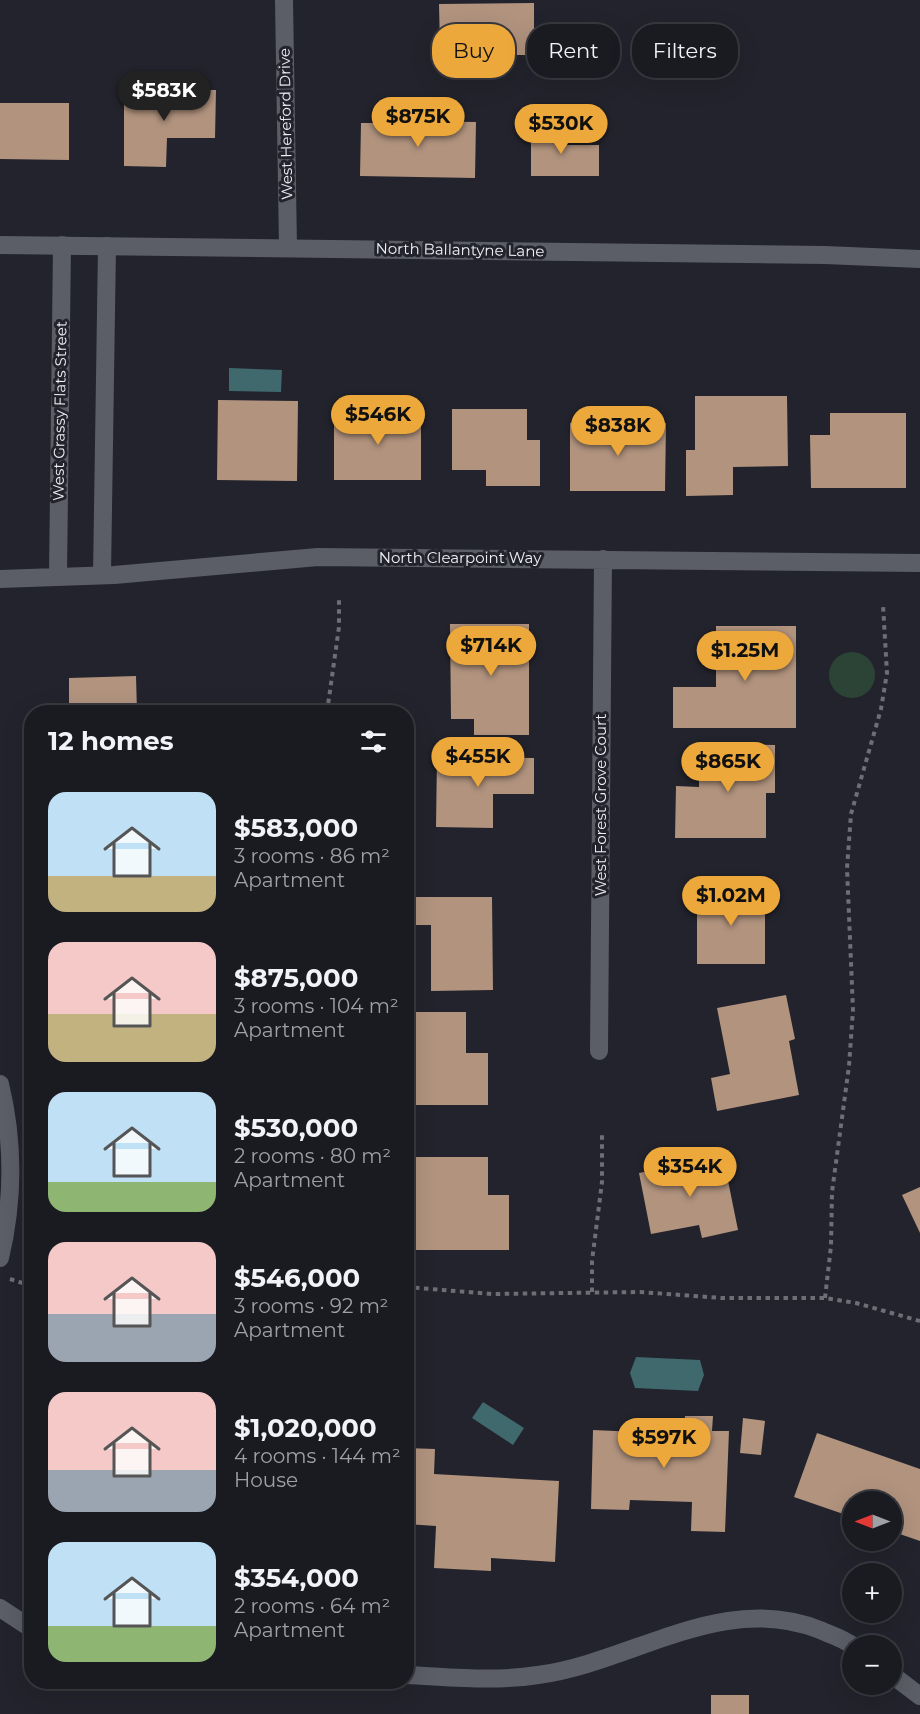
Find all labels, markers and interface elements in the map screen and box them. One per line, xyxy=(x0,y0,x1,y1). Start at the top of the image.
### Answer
chip: Buy xyxy=(432,24,515,78)
chip: Rent xyxy=(527,24,620,78)
chip: Filters xyxy=(632,24,738,78)
street label: West Hereford Drive xyxy=(275,48,296,200)
pin: $583K xyxy=(122,71,206,122)
text: $583K xyxy=(132,78,196,102)
pin: $875K xyxy=(376,97,460,148)
text: $875K xyxy=(386,104,450,128)
pin: $530K xyxy=(519,104,603,155)
text: $530K xyxy=(529,111,593,135)
street label: North Ballantyne Lane xyxy=(375,239,545,260)
street label: West Grassy Flats Street xyxy=(48,321,71,501)
pin: $546K xyxy=(336,395,420,446)
text: $546K xyxy=(345,402,411,426)
pin: $838K xyxy=(576,406,660,457)
text: $838K xyxy=(585,413,651,437)
street label: North Clearpoint Way xyxy=(379,548,542,567)
pin: $714K xyxy=(449,626,533,677)
pin: $1.25M xyxy=(696,631,794,682)
text: $714K xyxy=(460,633,522,657)
text: $1.25M xyxy=(711,638,779,662)
street label: West Forest Grove Court xyxy=(591,714,610,896)
text: 12 homes xyxy=(48,725,174,757)
icon: filters xyxy=(357,725,390,758)
pin: $455K xyxy=(436,737,520,788)
pin: $865K xyxy=(686,742,770,793)
text: $455K xyxy=(445,744,511,768)
text: $865K xyxy=(695,749,761,773)
text: $583,000 xyxy=(234,812,358,844)
icon: home xyxy=(96,816,168,888)
text: 3 rooms · 86 m² xyxy=(234,844,390,868)
text: Apartment xyxy=(234,868,345,892)
pin: $1.02M xyxy=(682,876,780,927)
text: $1.02M xyxy=(696,883,766,907)
text: $875,000 xyxy=(234,962,358,994)
icon: home xyxy=(96,966,168,1038)
text: 3 rooms · 104 m² xyxy=(234,994,399,1018)
text: Apartment xyxy=(234,1018,345,1042)
text: $530,000 xyxy=(234,1112,358,1144)
icon: home xyxy=(96,1116,168,1188)
text: 2 rooms · 80 m² xyxy=(234,1144,391,1168)
pin: $354K xyxy=(648,1147,732,1198)
text: $354K xyxy=(658,1154,722,1178)
text: Apartment xyxy=(234,1168,345,1192)
text: $546,000 xyxy=(234,1262,360,1294)
icon: home xyxy=(96,1266,168,1338)
text: 3 rooms · 92 m² xyxy=(234,1294,388,1318)
text: Apartment xyxy=(234,1318,345,1342)
text: $1,020,000 xyxy=(234,1412,377,1444)
icon: home xyxy=(96,1416,168,1488)
pin: $597K xyxy=(622,1418,706,1469)
text: $597K xyxy=(632,1425,696,1449)
text: 4 rooms · 144 m² xyxy=(234,1444,401,1468)
text: House xyxy=(234,1468,298,1492)
north arrow xyxy=(842,1491,902,1551)
map controls xyxy=(842,1491,902,1695)
text: $354,000 xyxy=(234,1562,359,1594)
button: + xyxy=(842,1563,902,1623)
icon: home xyxy=(96,1566,168,1638)
text: 2 rooms · 64 m² xyxy=(234,1594,390,1618)
text: Apartment xyxy=(234,1618,345,1642)
button: − xyxy=(842,1635,902,1695)

